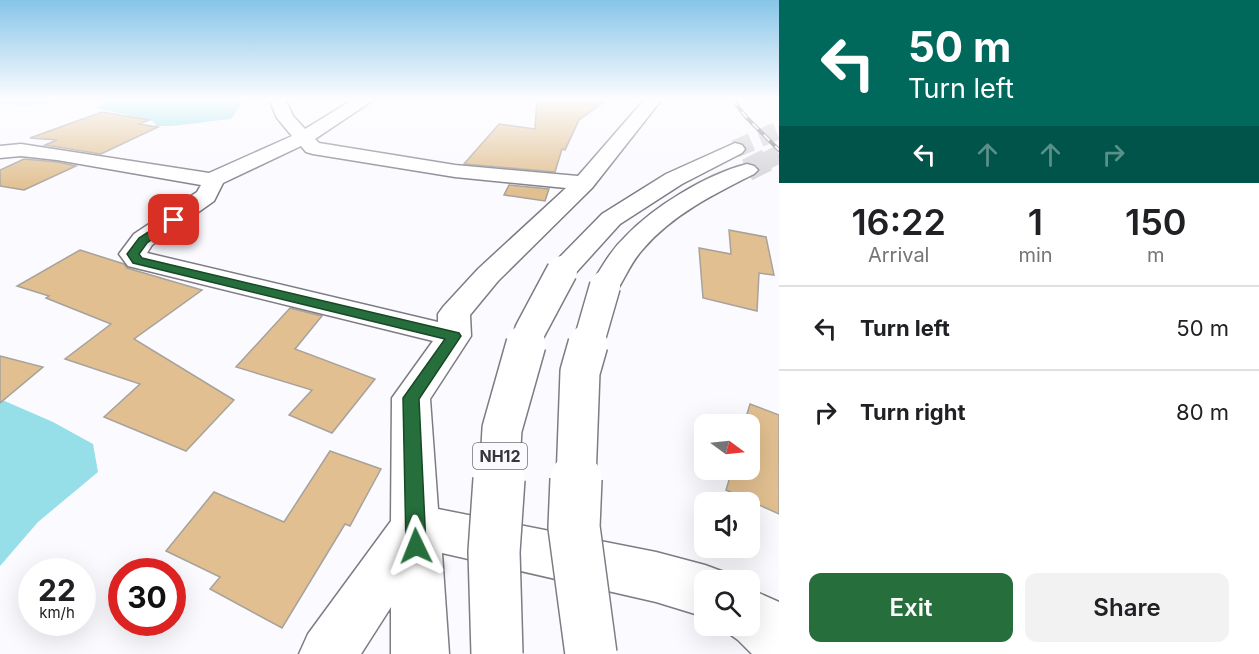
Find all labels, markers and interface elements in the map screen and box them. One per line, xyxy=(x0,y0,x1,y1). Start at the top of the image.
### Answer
text: 50 m xyxy=(908,21,1011,72)
icon: left xyxy=(809,24,887,102)
text: Turn left xyxy=(908,72,1014,105)
icon: left xyxy=(908,138,941,171)
icon: ahead xyxy=(971,138,1004,171)
icon: ahead xyxy=(1034,138,1067,171)
icon: right xyxy=(1097,138,1130,171)
pin xyxy=(148,194,199,245)
text: 16:22 xyxy=(851,200,946,244)
text: 1 xyxy=(1028,200,1043,244)
text: 150 xyxy=(1125,200,1187,244)
icon: arrive xyxy=(157,203,190,236)
text: Arrival xyxy=(868,243,929,267)
text: min xyxy=(1018,243,1053,267)
text: m xyxy=(1147,243,1165,267)
icon: left xyxy=(809,312,842,345)
text: Turn left xyxy=(860,315,950,341)
text: 50 m xyxy=(1176,315,1229,341)
icon: right xyxy=(809,396,842,429)
text: Turn right xyxy=(860,399,966,425)
text: 80 m xyxy=(1176,399,1229,425)
north arrow xyxy=(694,414,760,480)
map controls xyxy=(694,414,760,636)
road number: NH12 xyxy=(473,443,527,469)
button: sound xyxy=(694,492,760,558)
position arrow xyxy=(384,514,448,578)
speed limit sign: 30 xyxy=(108,558,186,636)
button: search xyxy=(694,570,760,636)
text: 22 xyxy=(38,572,76,608)
button: Exit xyxy=(809,573,1013,642)
button: Share xyxy=(1025,573,1229,642)
text: km/h xyxy=(39,603,75,622)

